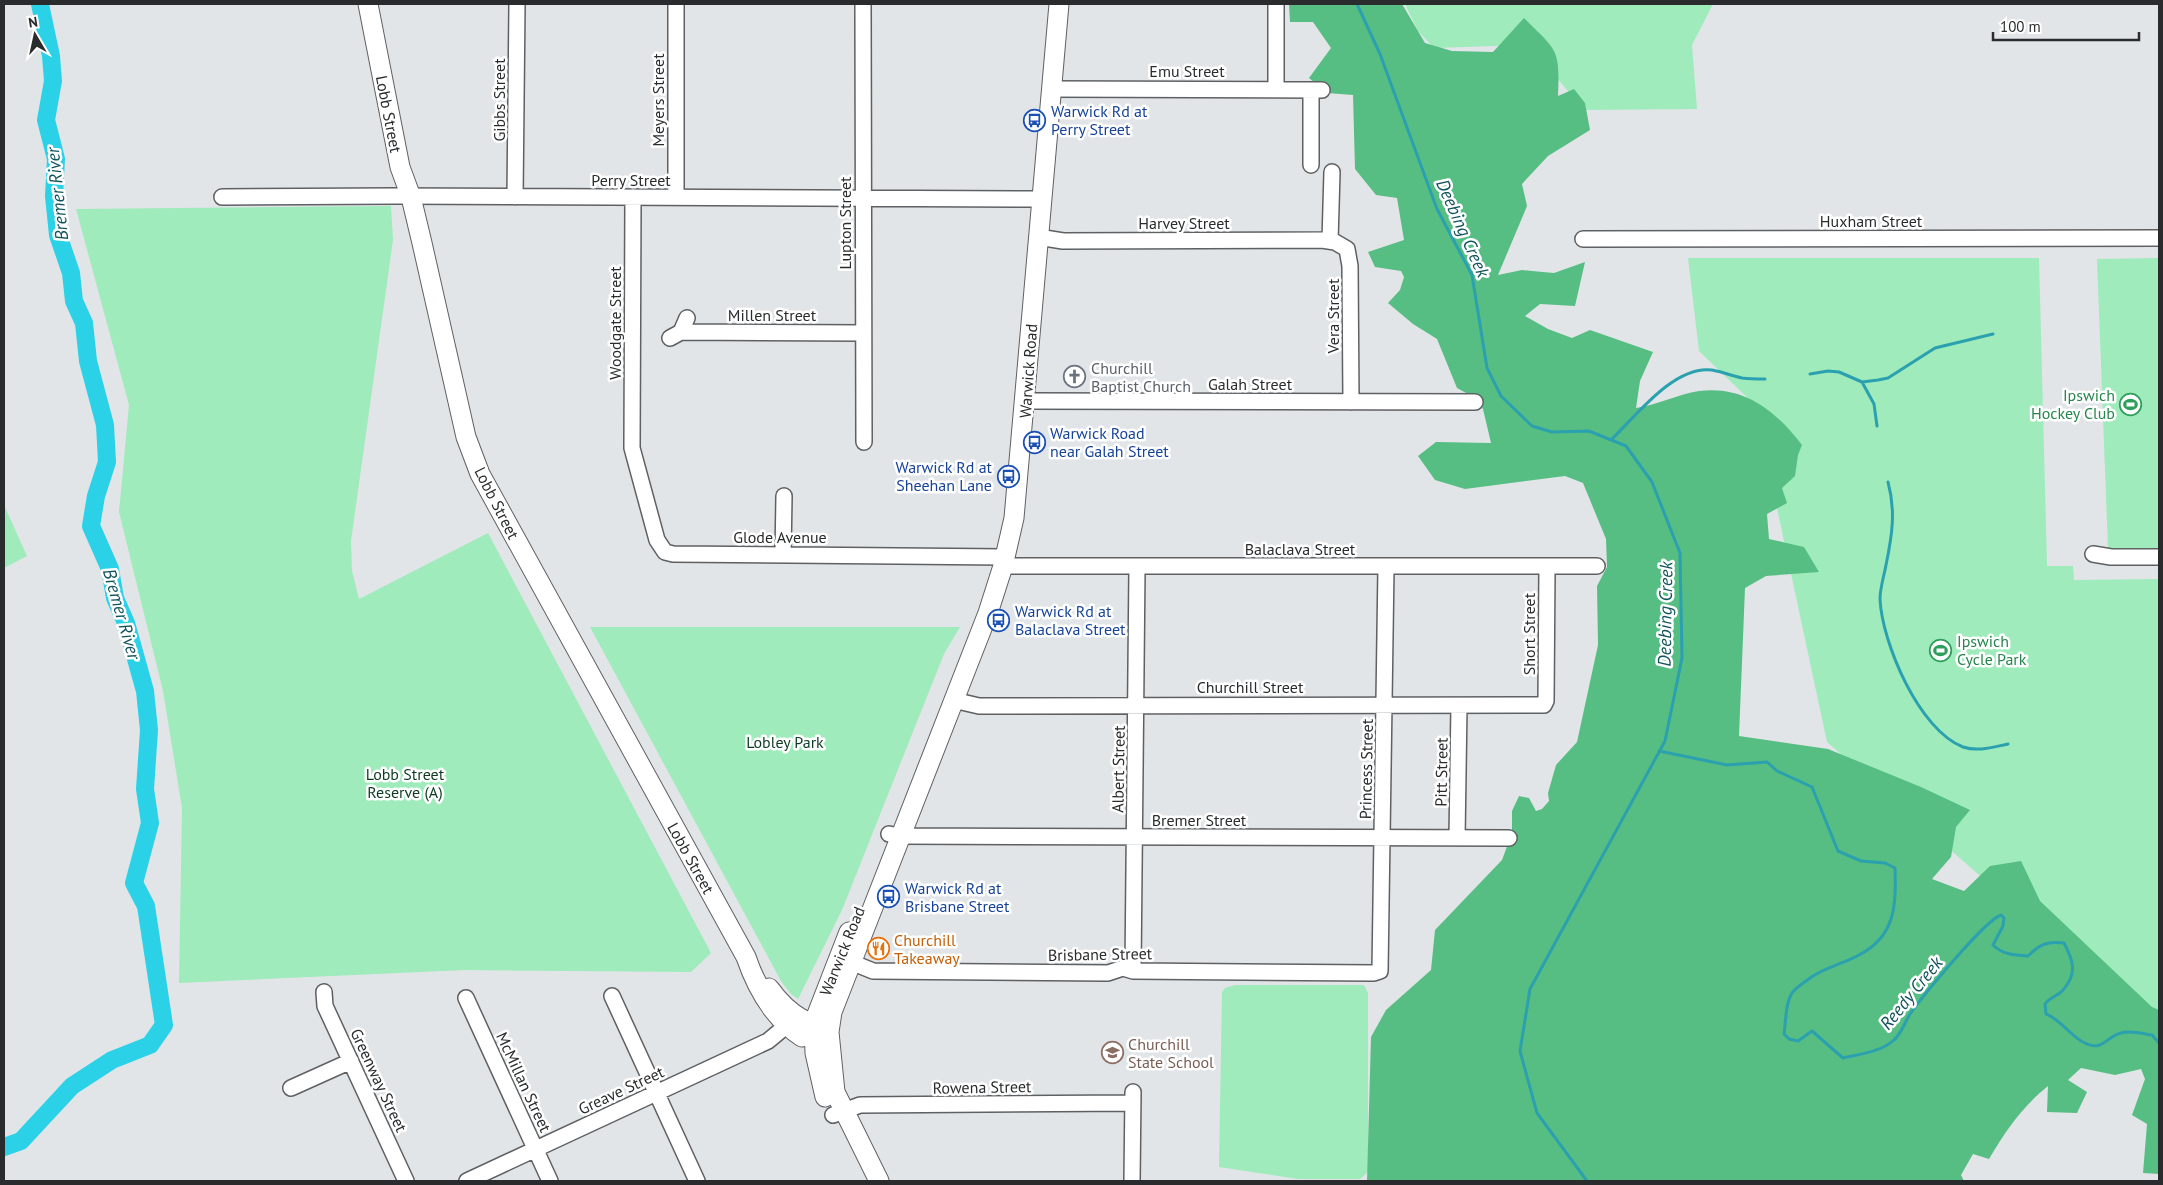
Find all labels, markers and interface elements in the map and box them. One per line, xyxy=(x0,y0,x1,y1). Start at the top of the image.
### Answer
north arrow xyxy=(10,10,60,60)
scale bar xyxy=(1993,10,2139,42)
text: N xyxy=(27,13,39,32)
text: 100 m xyxy=(2000,17,2041,36)
street label: Meyers Street xyxy=(648,53,668,147)
street label: Gibbs Street xyxy=(489,58,509,142)
street label: Emu Street xyxy=(1149,61,1225,81)
street label: Lobb Street xyxy=(372,74,406,155)
place label: Warwick Rd at Perry Street xyxy=(1051,101,1148,139)
bus stop icon: Warwick Rd at Perry Street xyxy=(1023,108,1047,132)
water label: Bremer River xyxy=(41,145,73,242)
street label: Perry Street xyxy=(591,170,671,190)
water label: Deebing Creek xyxy=(1431,175,1495,282)
street label: Lupton Street xyxy=(835,176,855,269)
street label: Huxham Street xyxy=(1820,211,1923,231)
street label: Harvey Street xyxy=(1138,213,1230,233)
street label: Woodgate Street xyxy=(605,266,625,380)
street label: Vera Street xyxy=(1323,278,1343,354)
street label: Millen Street xyxy=(728,305,817,325)
street label: Warwick Road xyxy=(1015,323,1041,419)
place label: Churchill Baptist Church xyxy=(1091,358,1191,396)
church icon: Churchill Baptist Church xyxy=(1063,365,1087,389)
street label: Galah Street xyxy=(1208,374,1293,394)
place label: Ipswich Hockey Club xyxy=(2031,385,2115,423)
sports icon: Ipswich Hockey Club xyxy=(2119,392,2143,416)
place label: Warwick Road near Galah Street xyxy=(1050,423,1169,461)
bus stop icon: Warwick Road near Galah Street xyxy=(1022,430,1046,454)
place label: Warwick Rd at Sheehan Lane xyxy=(896,457,993,495)
street label: Lobb Street xyxy=(470,464,524,543)
bus stop icon: Warwick Rd at Sheehan Lane xyxy=(996,464,1020,488)
street label: Glode Avenue xyxy=(733,527,827,547)
street label: Balaclava Street xyxy=(1245,539,1356,559)
water label: Deebing Creek xyxy=(1653,560,1677,667)
water label: Bremer River xyxy=(98,566,146,663)
street label: Short Street xyxy=(1519,592,1539,675)
place label: Warwick Rd at Balaclava Street xyxy=(1015,601,1126,639)
bus stop icon: Warwick Rd at Balaclava Street xyxy=(987,608,1011,632)
place label: Ipswich Cycle Park xyxy=(1957,631,2027,669)
sports icon: Ipswich Cycle Park xyxy=(1929,638,1953,662)
street label: Churchill Street xyxy=(1197,677,1304,697)
street label: Princess Street xyxy=(1355,718,1377,819)
street label: Albert Street xyxy=(1107,725,1129,813)
park label: Lobley Park xyxy=(746,732,824,752)
street label: Pitt Street xyxy=(1430,737,1452,807)
park label: Lobb Street Reserve (A) xyxy=(366,764,445,802)
street label: Bremer Street xyxy=(1152,810,1247,830)
street label: Lobb Street xyxy=(663,819,719,898)
place label: Warwick Rd at Brisbane Street xyxy=(905,878,1010,916)
bus stop icon: Warwick Rd at Brisbane Street xyxy=(877,885,901,909)
street label: Warwick Road xyxy=(815,903,869,999)
place label: Churchill Takeaway xyxy=(894,930,960,968)
restaurant icon: Churchill Takeaway xyxy=(866,937,890,961)
street label: Brisbane Street xyxy=(1048,943,1153,965)
water label: Reedy Creek xyxy=(1875,951,1948,1034)
street label: Greenway Street xyxy=(346,1025,412,1135)
street label: McMillan Street xyxy=(492,1029,556,1136)
place label: Churchill State School xyxy=(1128,1034,1214,1072)
school or university icon: Churchill State School xyxy=(1100,1041,1124,1065)
street label: Greave Street xyxy=(575,1061,667,1119)
street label: Rowena Street xyxy=(932,1076,1032,1098)

